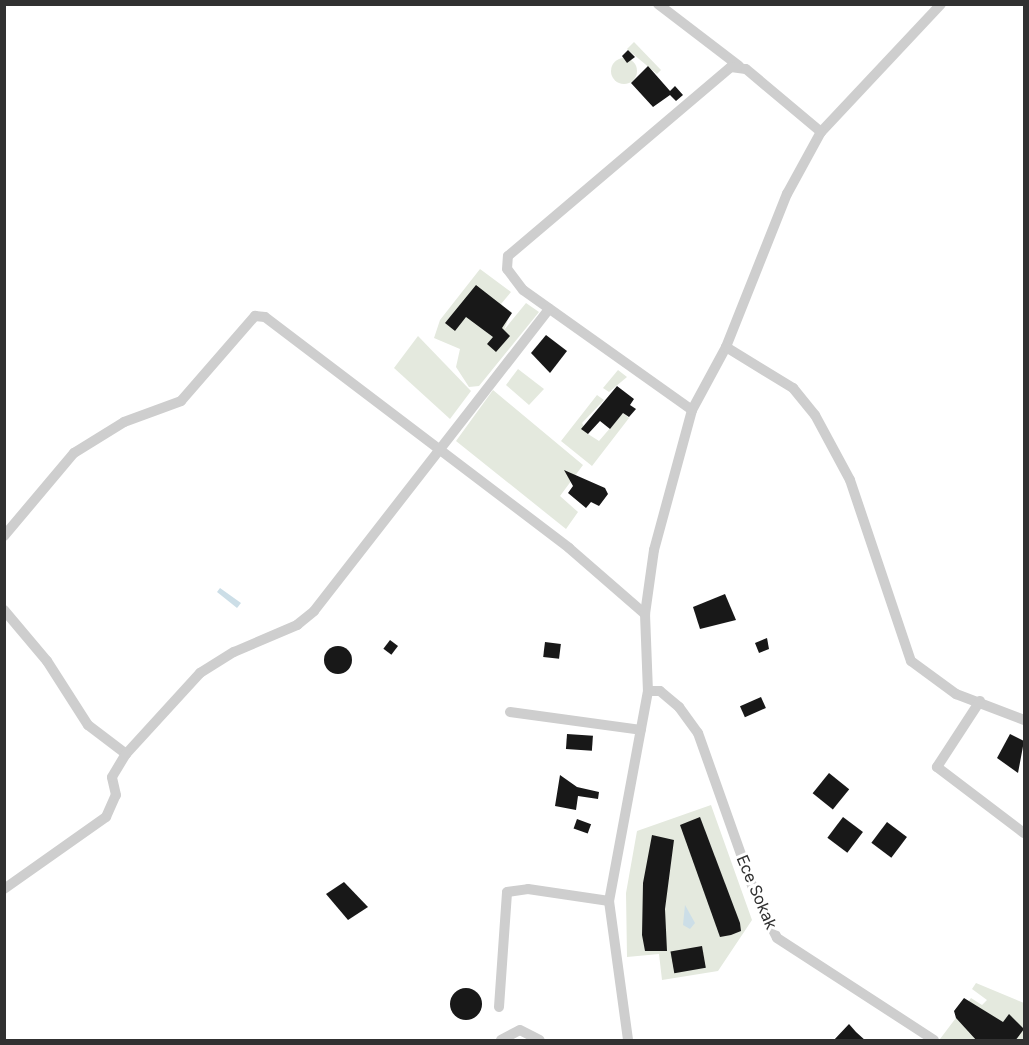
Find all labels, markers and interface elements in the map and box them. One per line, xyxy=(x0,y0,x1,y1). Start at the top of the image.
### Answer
street label: Ece Sokak xyxy=(733,852,781,932)

